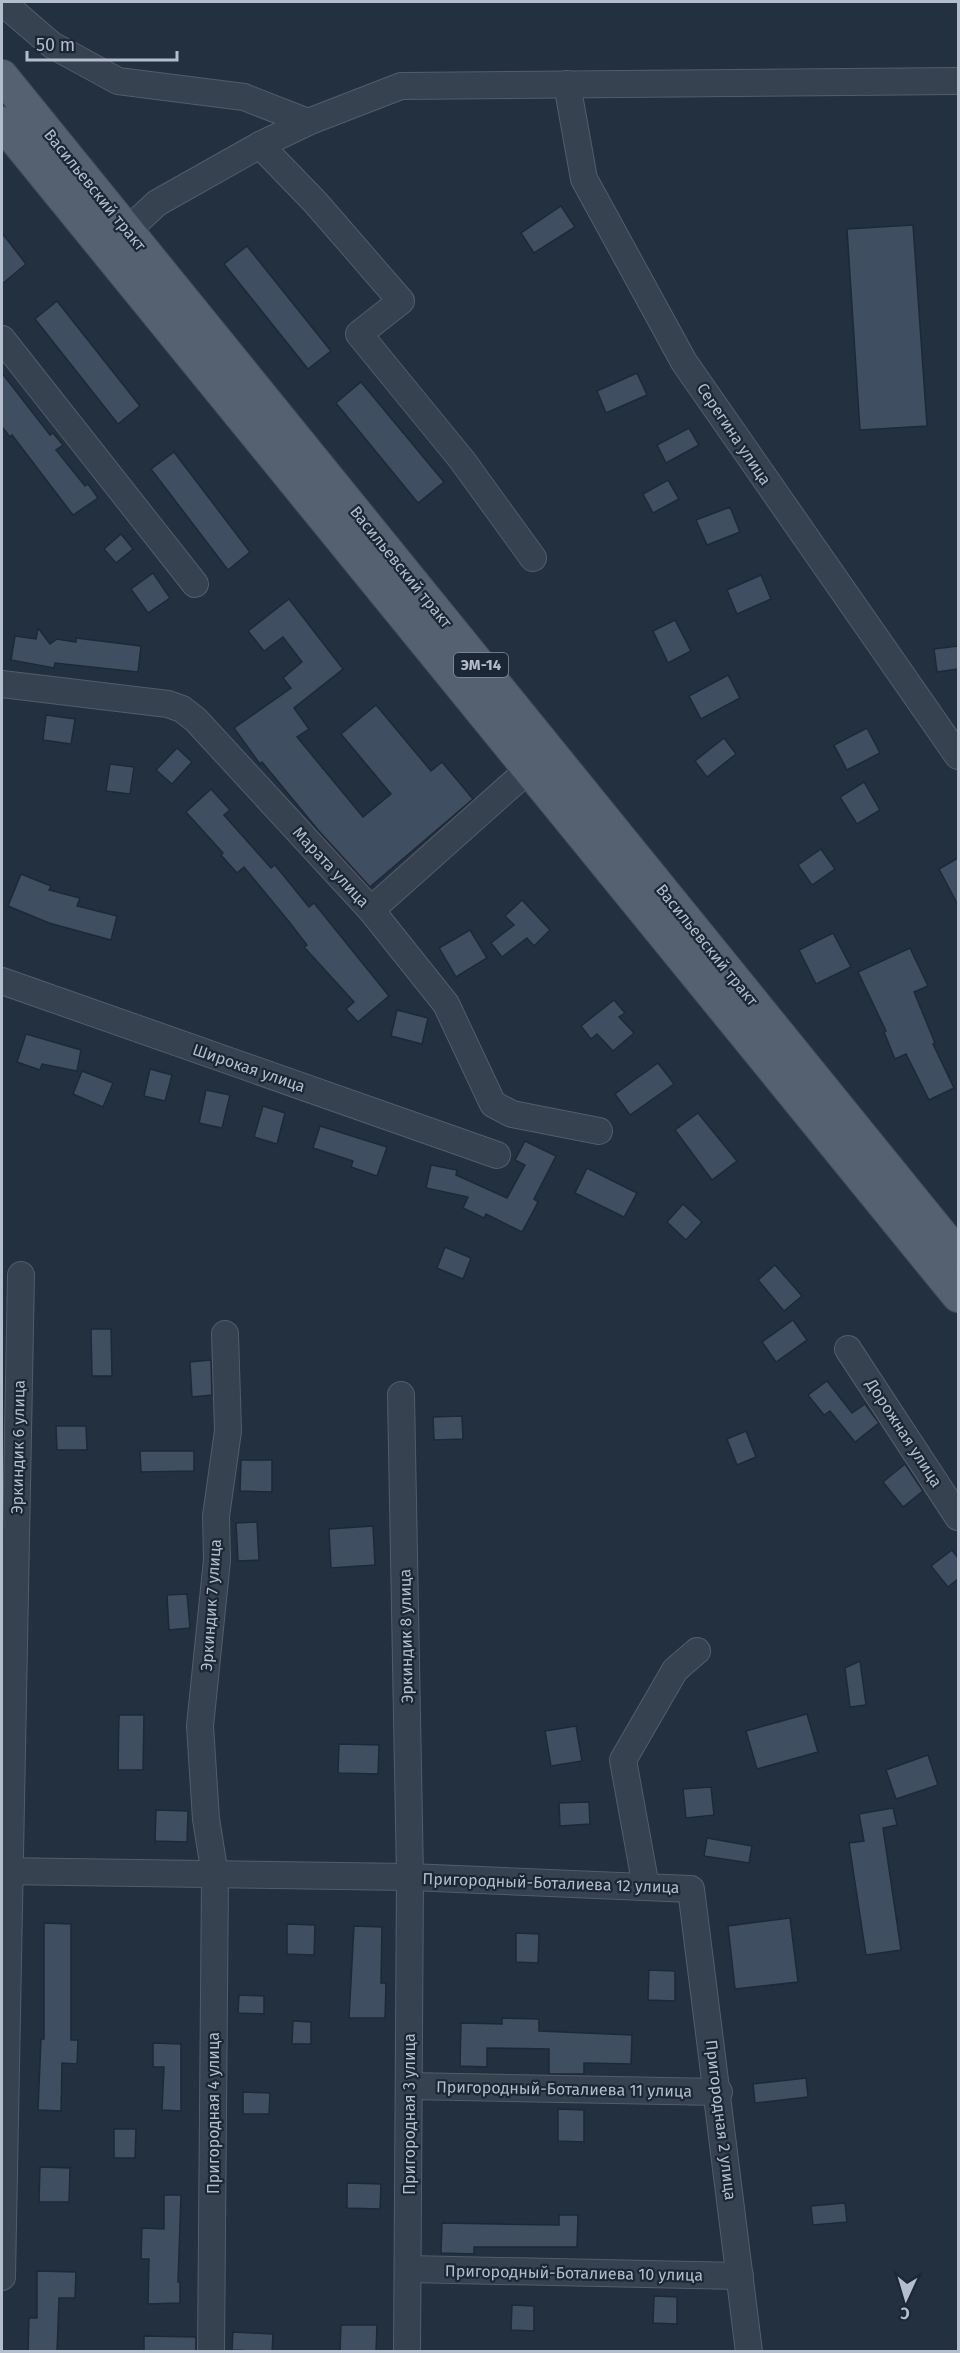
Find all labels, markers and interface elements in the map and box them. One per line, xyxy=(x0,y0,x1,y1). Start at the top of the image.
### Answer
scale bar xyxy=(27,24,177,62)
text: 50 m xyxy=(36,34,75,56)
street label: Васильевский тракт xyxy=(40,125,150,255)
street label: Серегина улица xyxy=(693,379,775,489)
street label: Васильевский тракт xyxy=(346,502,456,632)
road number: ЭМ-14 xyxy=(454,653,508,677)
street label: Марата улица xyxy=(289,823,373,911)
street label: Васильевский тракт xyxy=(652,880,762,1010)
street label: Широкая улица xyxy=(190,1040,308,1096)
street label: Дорожная улица xyxy=(861,1375,946,1491)
street label: Эркиндик 6 улица xyxy=(7,1380,29,1514)
street label: Эркиндик 7 улица xyxy=(197,1538,225,1672)
street label: Эркиндик 8 улица xyxy=(395,1569,417,1703)
street label: Пригородный-Боталиева 12 улица xyxy=(422,1869,680,1897)
street label: Пригородная 4 улица xyxy=(204,2032,223,2194)
street label: Пригородная 3 улица xyxy=(400,2033,419,2195)
street label: Пригородная 2 улица xyxy=(702,2039,740,2201)
street label: Пригородный-Боталиева 11 улица xyxy=(436,2077,692,2101)
street label: Пригородный-Боталиева 10 улица xyxy=(445,2261,703,2285)
north arrow xyxy=(876,2269,936,2329)
text: С xyxy=(899,2304,910,2323)

